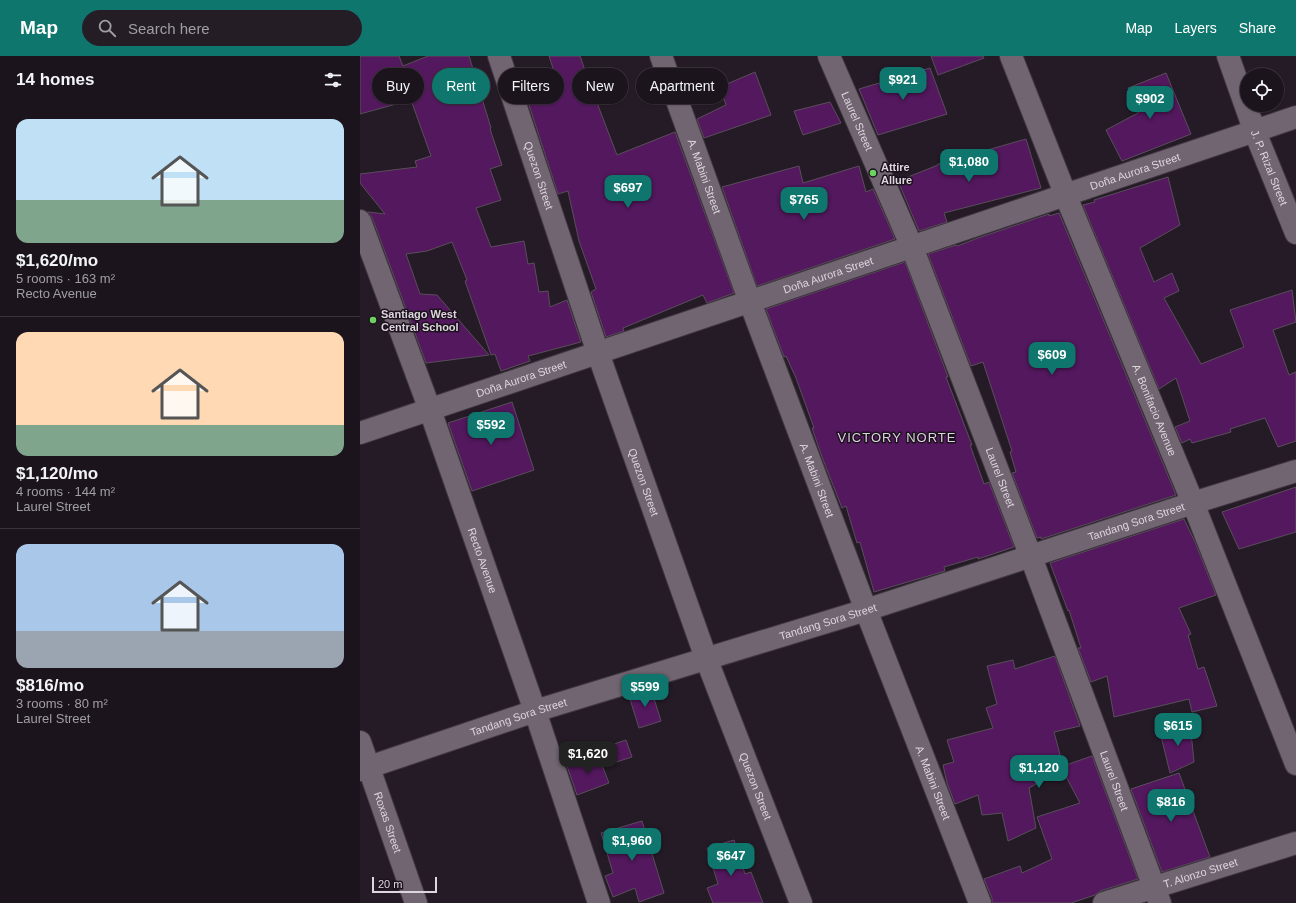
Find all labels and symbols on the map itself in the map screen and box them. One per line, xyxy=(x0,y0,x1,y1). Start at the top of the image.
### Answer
pin: $921 xyxy=(879,67,927,101)
pin: $902 xyxy=(1126,86,1174,120)
street label: Laurel Street xyxy=(839,90,875,152)
street label: J. P. Rizal Street xyxy=(1249,128,1290,207)
street label: A. Mabini Street xyxy=(686,137,724,215)
street label: Quezon Street xyxy=(522,140,556,211)
pin: $1,080 xyxy=(936,149,1002,183)
street label: Doña Aurora Street xyxy=(1088,151,1182,192)
place label: Attire Allure xyxy=(881,161,912,186)
marker: Attire Allure xyxy=(868,168,878,178)
pin: $697 xyxy=(604,175,652,209)
pin: $765 xyxy=(780,187,828,221)
street label: Doña Aurora Street xyxy=(781,254,875,296)
place label: Santiago West Central School xyxy=(381,308,459,333)
marker: Santiago West Central School xyxy=(368,315,378,325)
pin: $609 xyxy=(1028,342,1076,376)
street label: Doña Aurora Street xyxy=(474,358,568,399)
street label: A. Bonifacio Avenue xyxy=(1130,362,1179,458)
pin: $592 xyxy=(467,412,515,446)
district label: VICTORY NORTE xyxy=(838,430,956,445)
street label: A. Mabini Street xyxy=(798,441,837,519)
street label: Laurel Street xyxy=(984,446,1017,509)
street label: Quezon Street xyxy=(626,447,661,518)
street label: Tandang Sora Street xyxy=(1086,500,1186,543)
street label: Recto Avenue xyxy=(466,526,499,595)
street label: Tandang Sora Street xyxy=(778,601,878,642)
pin: $599 xyxy=(621,674,669,708)
street label: Tandang Sora Street xyxy=(468,696,568,738)
pin: $615 xyxy=(1154,713,1202,747)
pin: $1,620 xyxy=(555,741,621,775)
street label: A. Mabini Street xyxy=(913,744,953,821)
street label: Laurel Street xyxy=(1098,749,1131,812)
street label: Quezon Street xyxy=(737,751,774,821)
pin: $1,120 xyxy=(1006,755,1072,789)
pin: $816 xyxy=(1147,789,1195,823)
street label: Roxas Street xyxy=(372,790,404,854)
pin: $1,960 xyxy=(599,828,665,862)
pin: $647 xyxy=(707,843,755,877)
street label: T. Alonzo Street xyxy=(1162,856,1239,890)
scale bar xyxy=(372,875,437,894)

